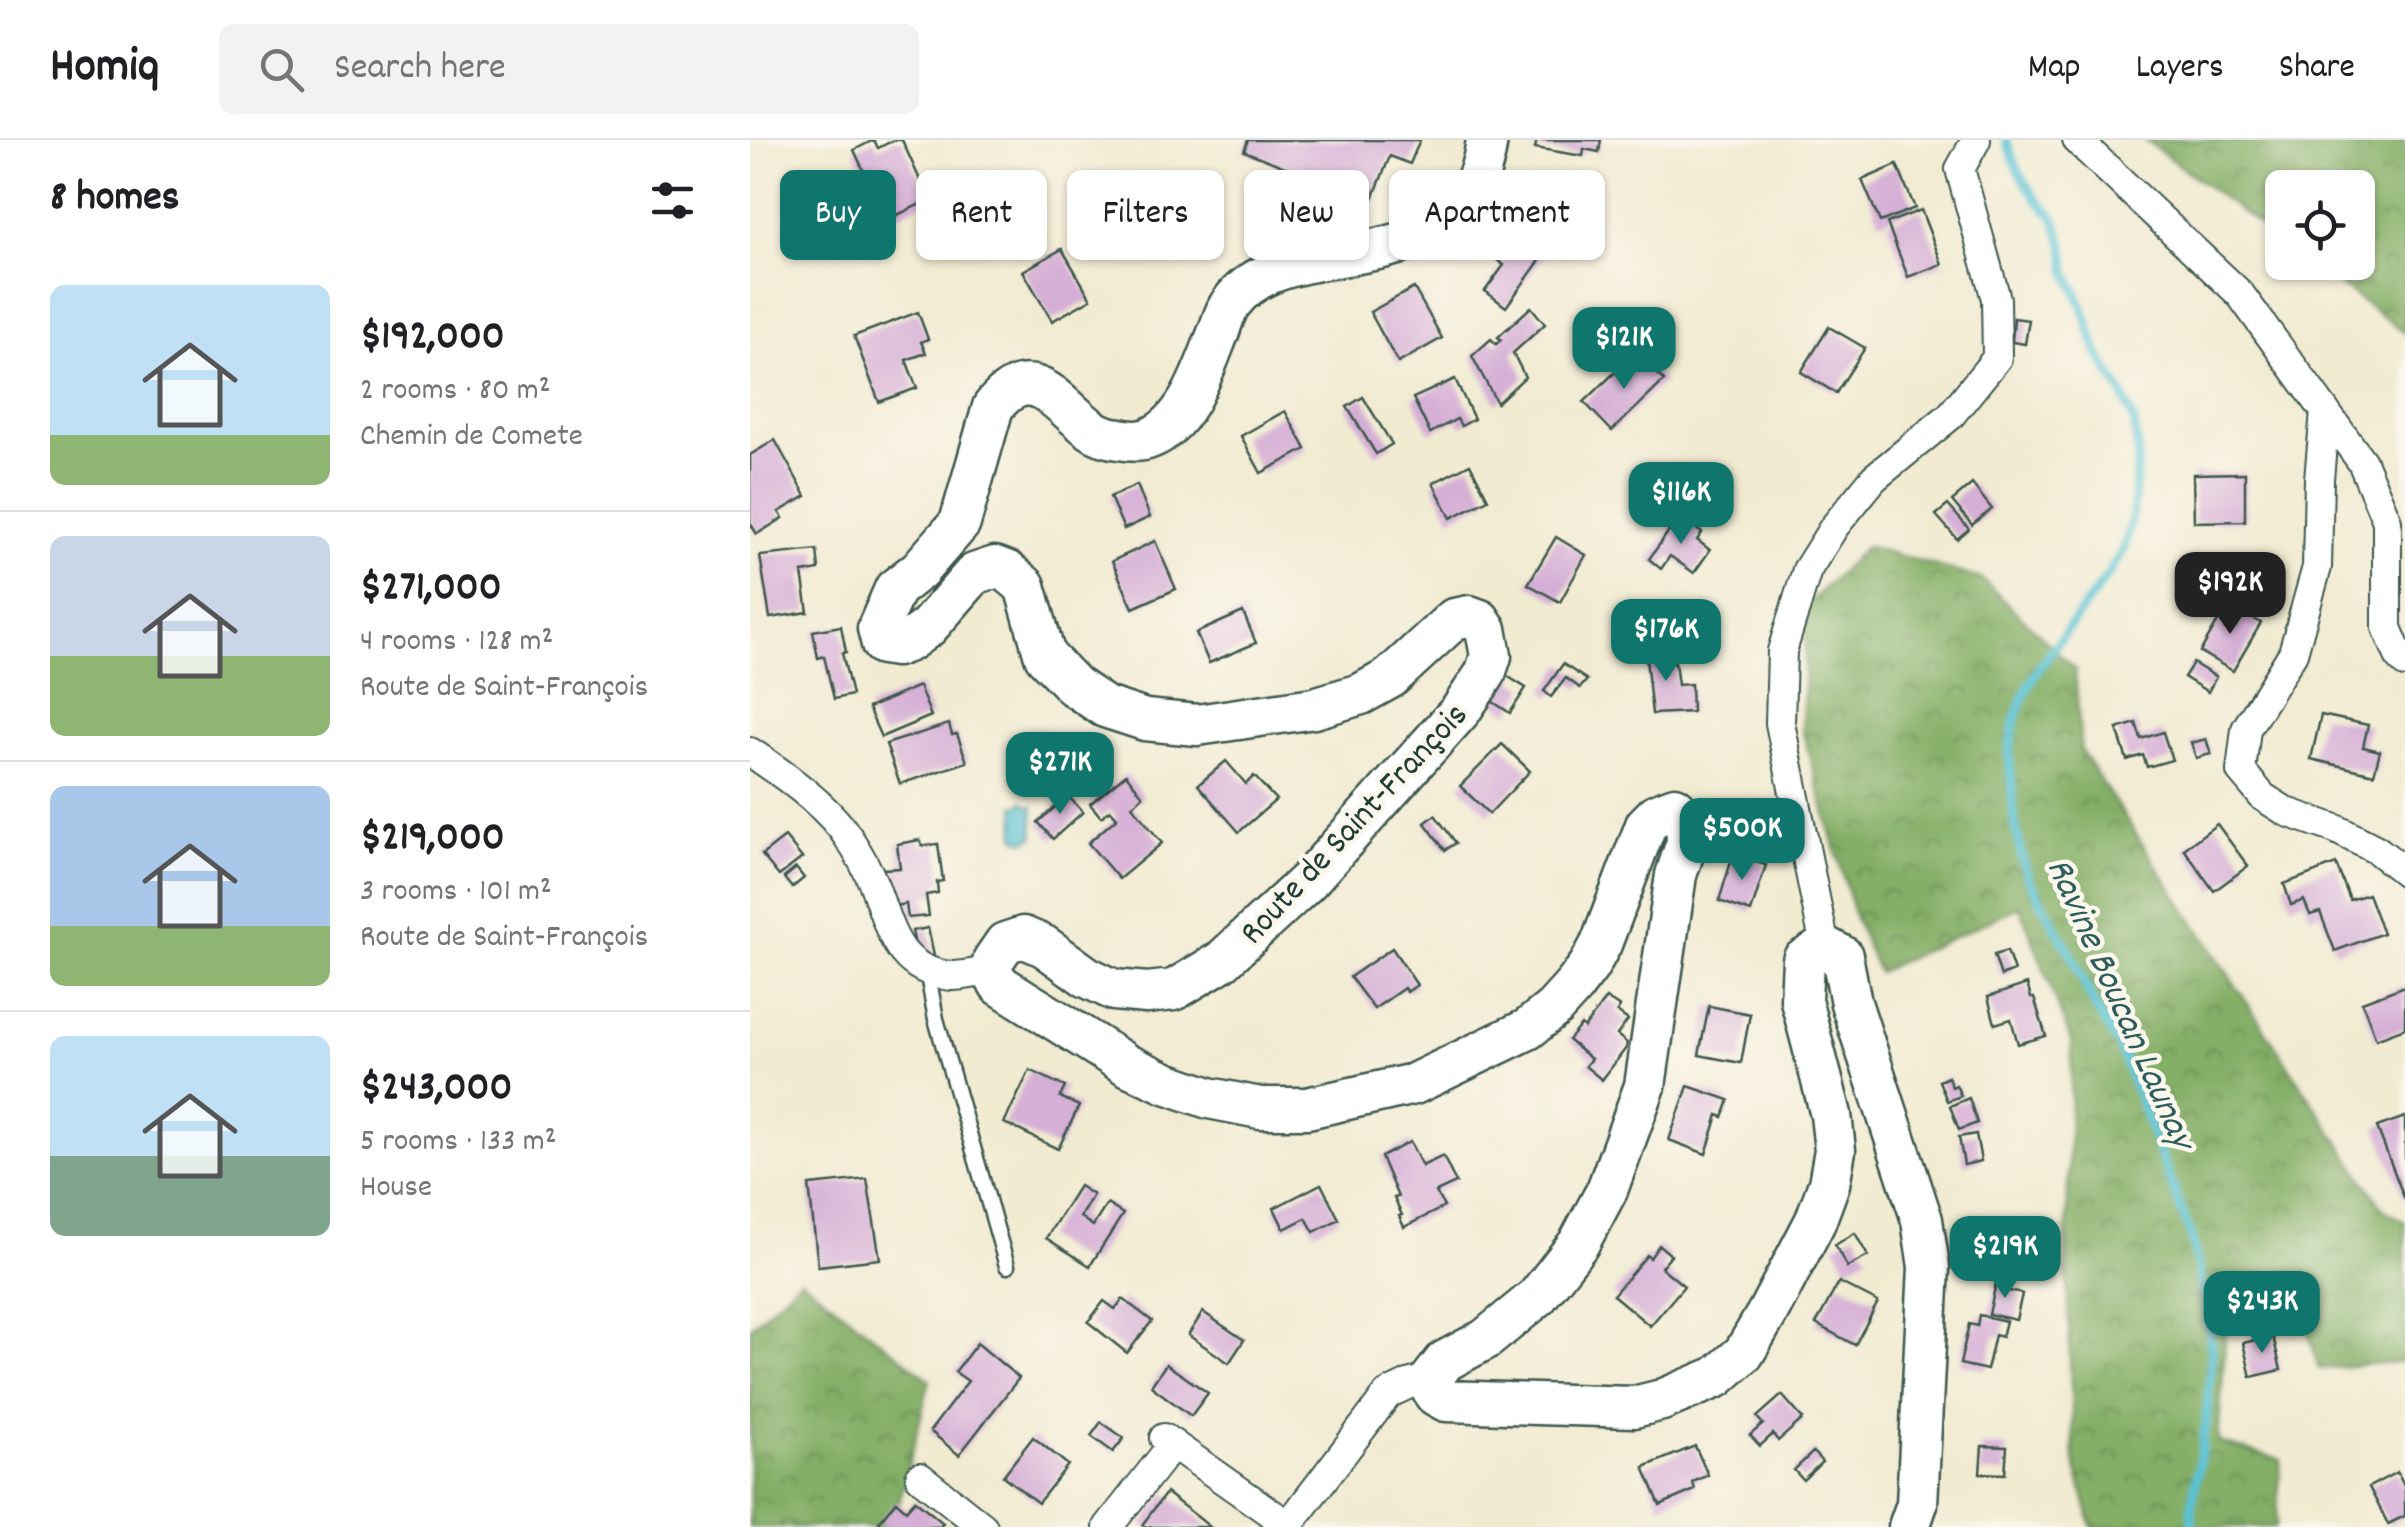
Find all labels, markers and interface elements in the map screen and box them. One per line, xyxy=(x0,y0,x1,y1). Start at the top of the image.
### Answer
search box xyxy=(219,24,919,114)
text: Homiq xyxy=(50,35,159,104)
icon: search xyxy=(254,42,309,97)
text: Search here xyxy=(334,42,506,97)
text: Map xyxy=(2028,44,2081,94)
text: Layers xyxy=(2136,44,2224,94)
text: Share xyxy=(2279,44,2355,94)
text: 8 homes xyxy=(50,170,179,230)
chip: Buy xyxy=(780,170,896,260)
chip: Rent xyxy=(916,170,1047,260)
chip: Filters xyxy=(1067,170,1224,260)
chip: New xyxy=(1244,170,1369,260)
chip: Apartment xyxy=(1389,170,1605,260)
map controls xyxy=(2265,170,2375,280)
button: locate xyxy=(2265,170,2375,280)
icon: filters xyxy=(645,173,700,228)
pin: $121K xyxy=(1554,307,1694,392)
text: $192,000 xyxy=(360,309,505,369)
text: $121K xyxy=(1594,316,1654,362)
icon: home xyxy=(130,325,250,445)
text: 2 rooms · 80 m² xyxy=(360,369,550,415)
text: Chemin de Comete xyxy=(360,415,583,461)
pin: $116K xyxy=(1611,462,1751,547)
text: $116K xyxy=(1651,471,1711,517)
pin: $192K xyxy=(2160,552,2300,637)
text: $271,000 xyxy=(360,560,502,620)
text: $192K xyxy=(2197,561,2263,607)
icon: home xyxy=(130,576,250,696)
pin: $176K xyxy=(1596,599,1736,684)
text: $176K xyxy=(1633,608,1699,654)
text: 4 rooms · 128 m² xyxy=(360,620,553,666)
text: Route de Saint-François xyxy=(360,666,648,712)
street label: Route de Saint-François xyxy=(1230,693,1481,958)
pin: $271K xyxy=(990,732,1130,817)
text: $271K xyxy=(1028,741,1092,787)
pin: $500K xyxy=(1672,798,1812,883)
text: $500K xyxy=(1702,807,1782,853)
text: $219,000 xyxy=(360,810,505,870)
icon: home xyxy=(130,826,250,946)
water label: Ravine Boucan Launay xyxy=(2029,850,2209,1163)
text: 3 rooms · 101 m² xyxy=(360,870,552,916)
text: Route de Saint-François xyxy=(360,916,648,962)
text: $243,000 xyxy=(360,1060,512,1120)
icon: home xyxy=(130,1076,250,1196)
text: 5 rooms · 133 m² xyxy=(360,1120,556,1166)
text: House xyxy=(360,1166,432,1212)
pin: $219K xyxy=(1935,1216,2075,1301)
text: $219K xyxy=(1972,1225,2038,1271)
pin: $243K xyxy=(2192,1271,2332,1356)
text: $243K xyxy=(2226,1280,2298,1326)

